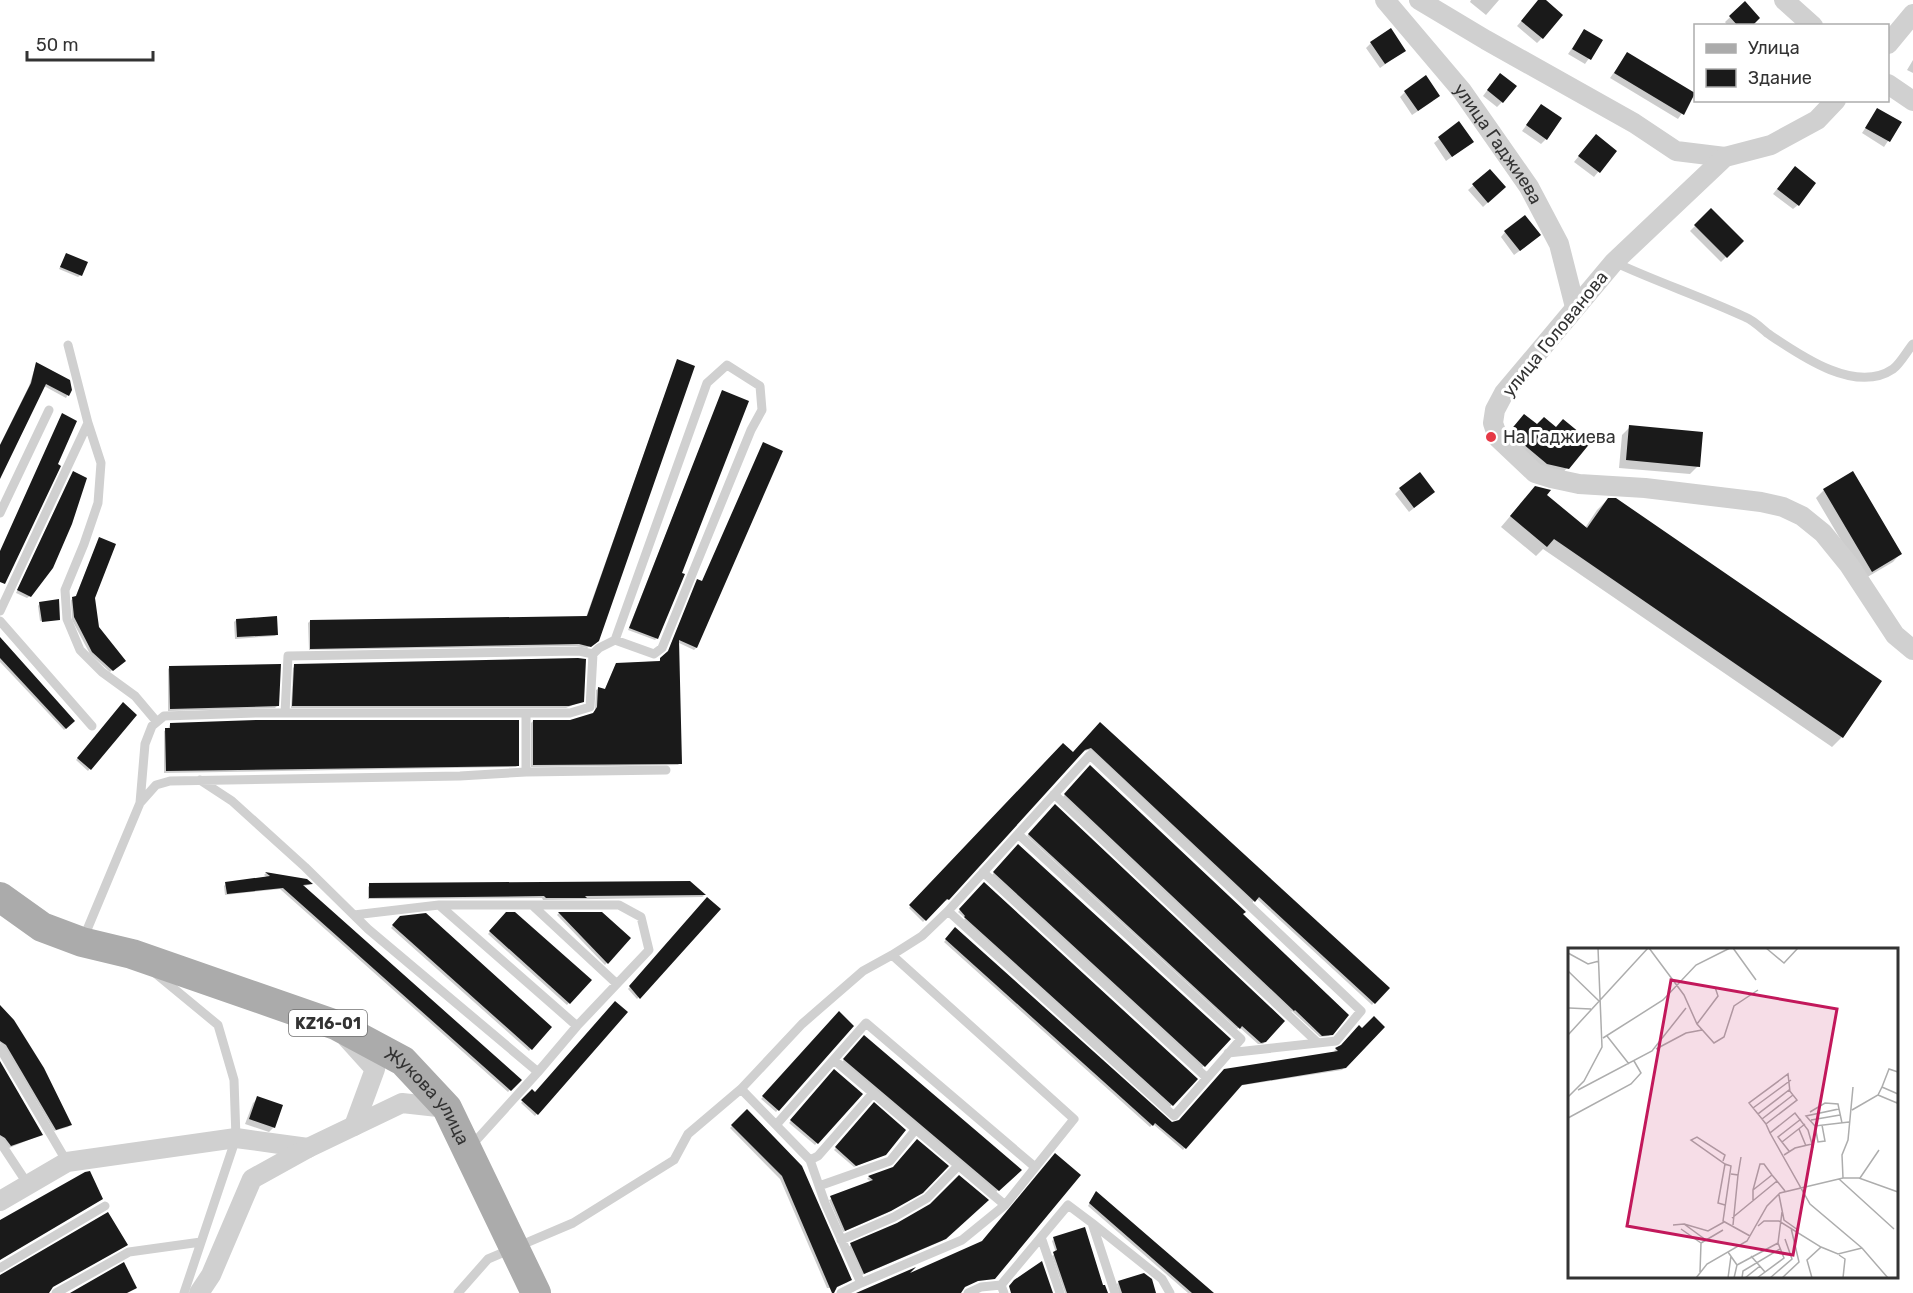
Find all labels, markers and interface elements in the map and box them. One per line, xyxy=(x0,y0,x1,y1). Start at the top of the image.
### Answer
scale bar xyxy=(27,24,153,62)
legend xyxy=(1694,24,1889,102)
text: 50 m xyxy=(36,34,79,56)
text: Улица xyxy=(1748,37,1800,59)
text: Здание xyxy=(1748,67,1812,89)
street label: улица Гаджиева xyxy=(1449,78,1547,208)
street label: улица Голованова xyxy=(1497,267,1613,401)
place label: На Гаджиева xyxy=(1503,426,1616,448)
marker: На Гаджиева xyxy=(1484,430,1498,444)
inset map xyxy=(1568,948,1898,1278)
road number: KZ16-01 xyxy=(289,1010,367,1036)
street label: Жукова улица xyxy=(381,1042,474,1148)

